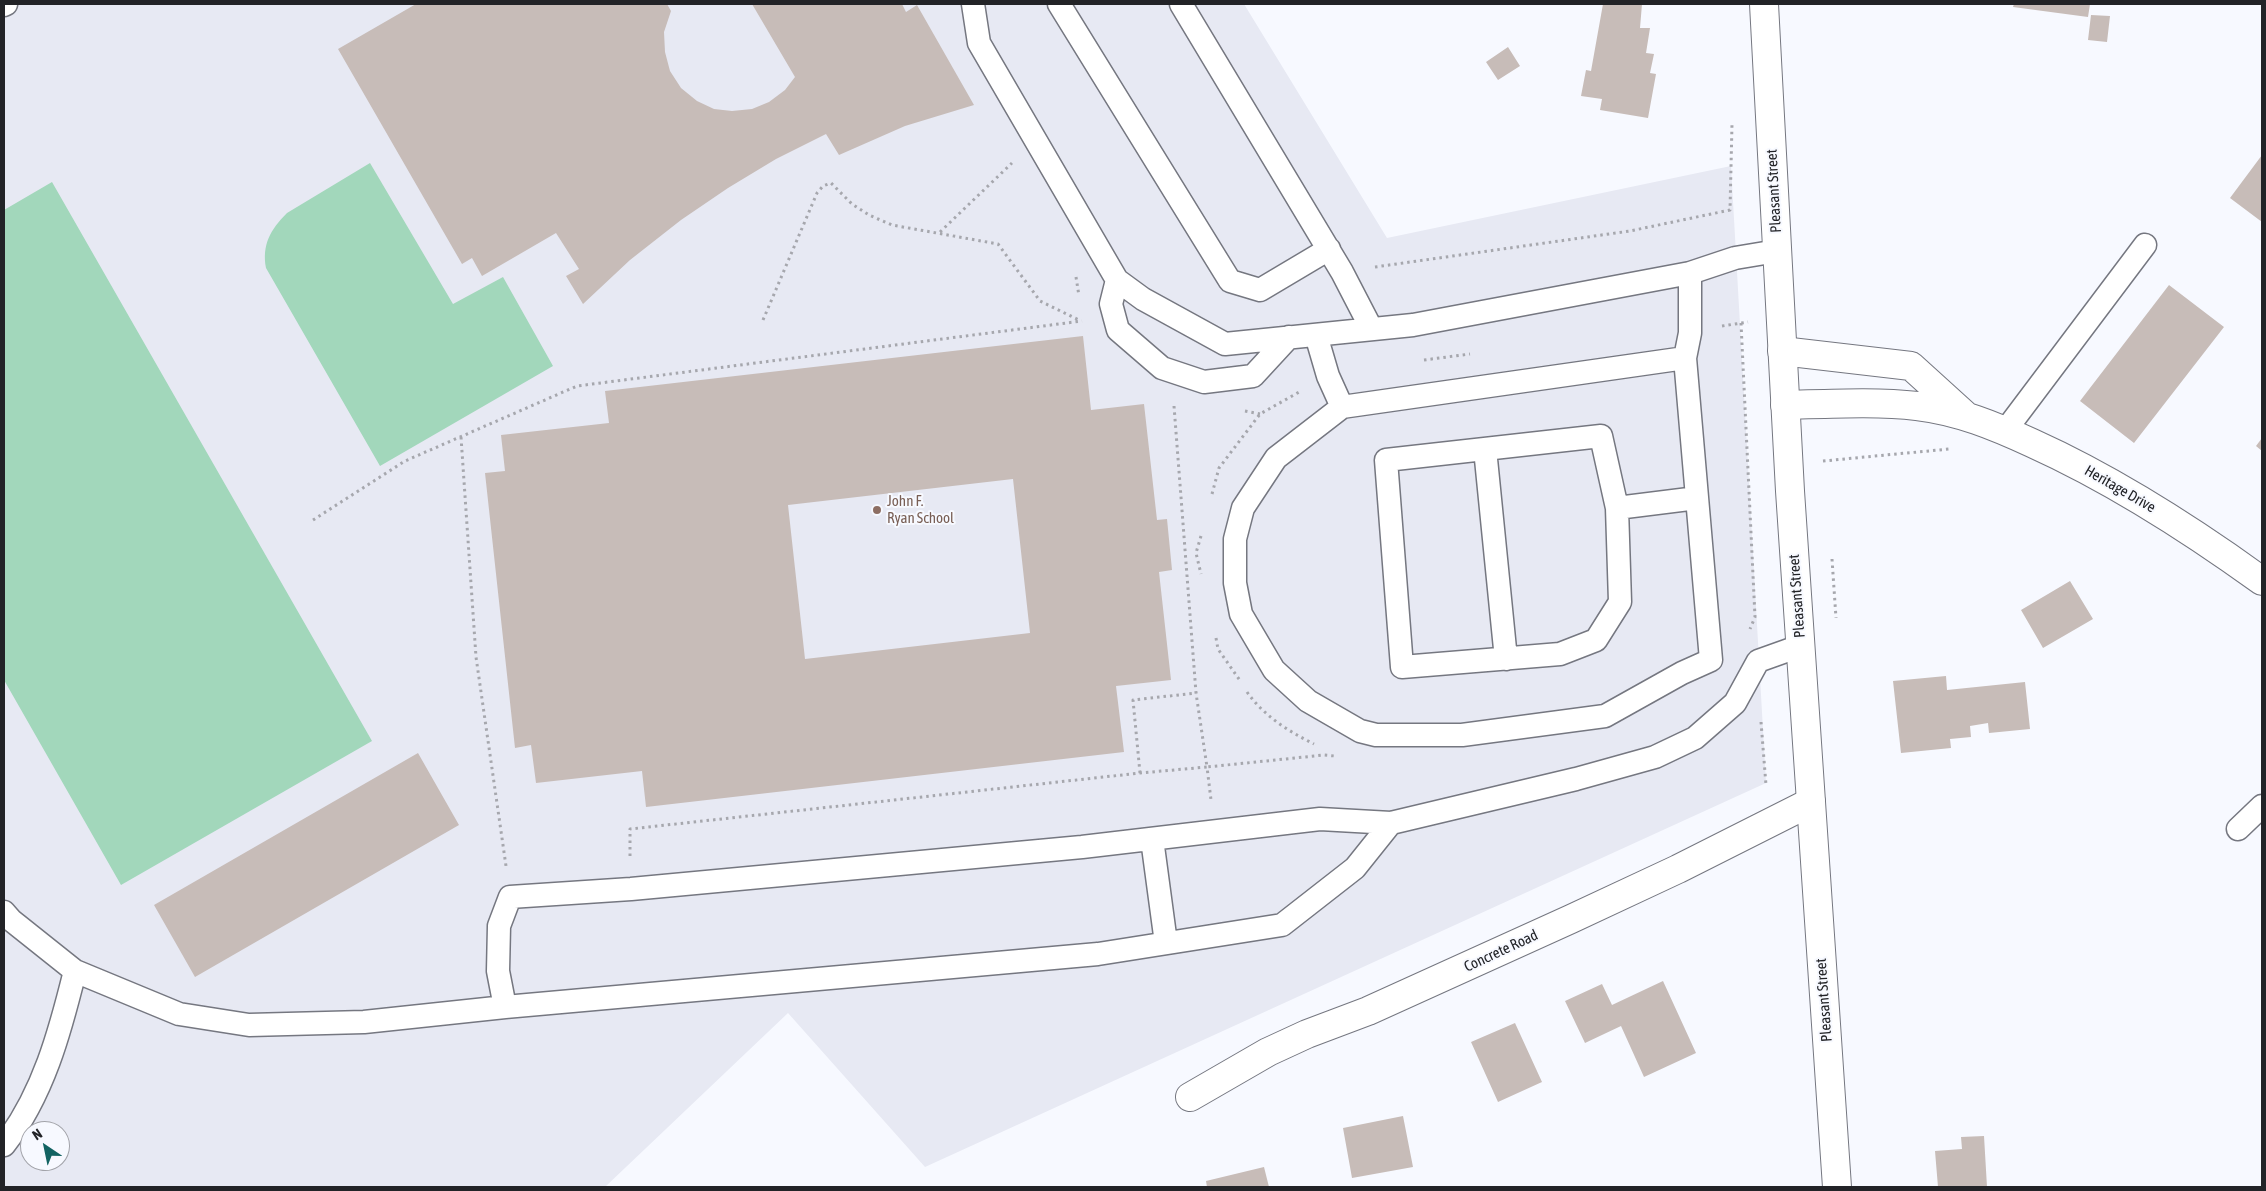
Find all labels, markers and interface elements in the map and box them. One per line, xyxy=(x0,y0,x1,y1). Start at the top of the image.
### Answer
street label: Pleasant Street xyxy=(1763,149,1785,233)
street label: Heritage Drive xyxy=(2081,461,2159,517)
place label: John F. Ryan School xyxy=(887,492,954,527)
marker: John F. Ryan School xyxy=(871,504,883,516)
street label: Pleasant Street xyxy=(1785,554,1809,638)
street label: Concrete Road xyxy=(1461,926,1541,976)
street label: Pleasant Street xyxy=(1812,958,1836,1042)
north arrow xyxy=(20,1121,70,1171)
text: N xyxy=(29,1125,45,1143)

